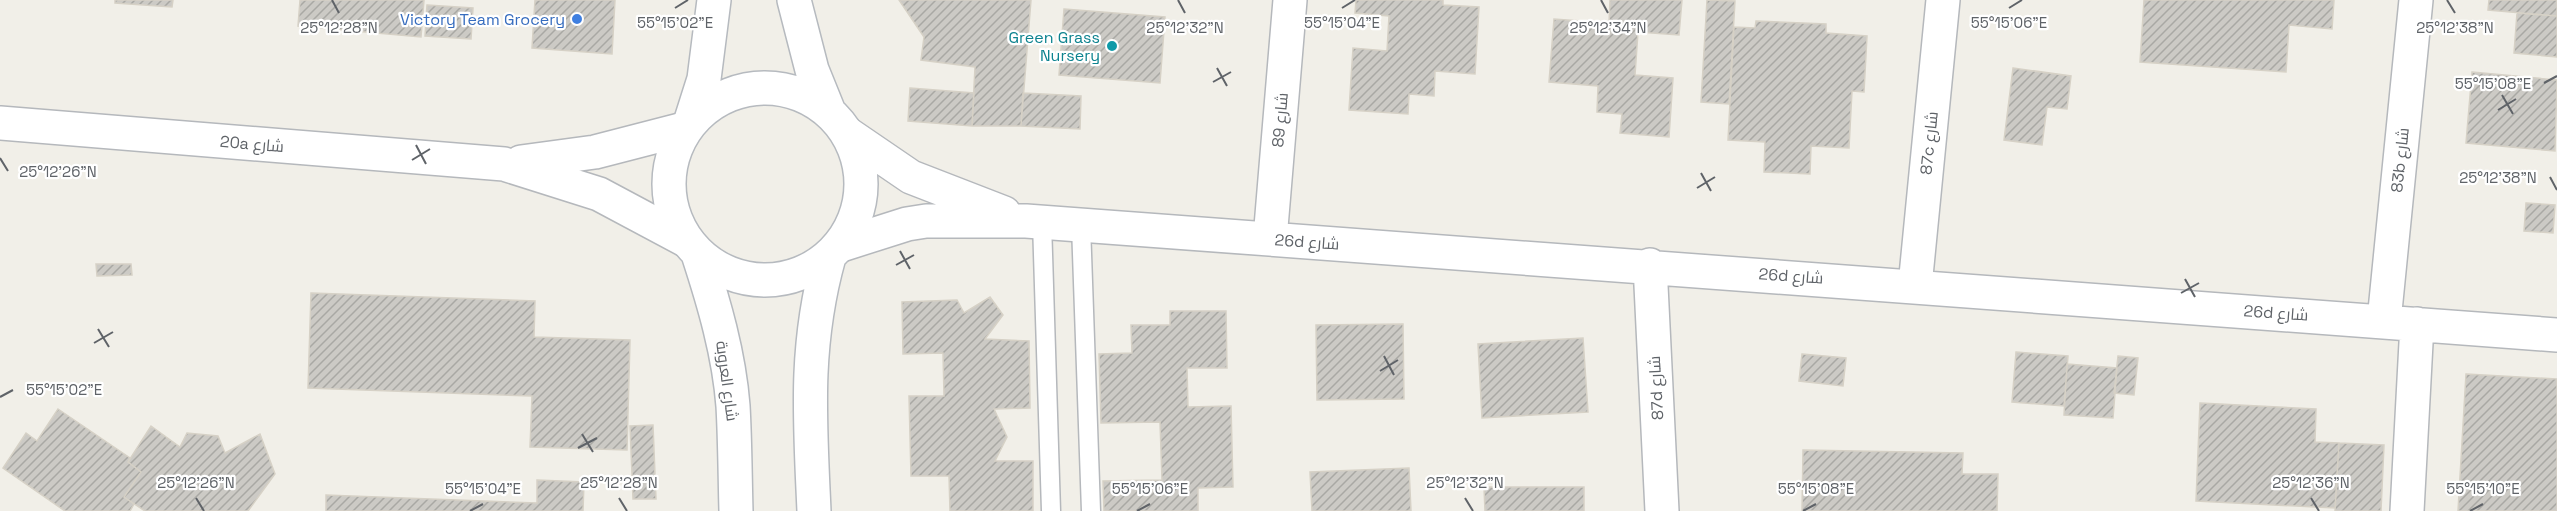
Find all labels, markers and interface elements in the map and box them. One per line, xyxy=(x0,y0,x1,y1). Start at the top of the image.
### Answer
place label: Victory Team Grocery xyxy=(400,9,565,30)
marker: Victory Team Grocery xyxy=(570,12,584,26)
text: 55°15'02"E xyxy=(637,13,713,32)
text: 55°15'04"E xyxy=(1304,13,1380,32)
text: 55°15'06"E xyxy=(1971,13,2047,32)
text: 25°12'28"N xyxy=(300,18,378,37)
text: 25°12'32"N xyxy=(1146,18,1224,37)
text: 25°12'34"N xyxy=(1569,18,1647,37)
text: 25°12'38"N xyxy=(2416,18,2494,37)
place label: Green Grass Nursery xyxy=(1009,27,1100,66)
marker: Green Grass Nursery xyxy=(1105,39,1119,53)
text: 55°15'08"E xyxy=(2455,74,2531,93)
street label: شارع 89 xyxy=(1267,92,1294,148)
street label: 87c شارع xyxy=(1915,110,1944,176)
street label: 83b شارع xyxy=(2386,127,2415,194)
street label: 20a شارع xyxy=(219,131,285,158)
text: 25°12'26"N xyxy=(19,162,97,181)
text: 25°12'38"N xyxy=(2459,168,2537,187)
street label: 26d شارع xyxy=(1274,229,1340,256)
street label: 26d شارع xyxy=(1758,263,1824,290)
street label: 26d شارع xyxy=(2243,300,2309,327)
street label: شارع العروبة xyxy=(710,339,743,423)
street label: 87d شارع xyxy=(1644,355,1669,421)
text: 55°15'02"E xyxy=(26,380,102,399)
text: 25°12'26"N xyxy=(157,473,235,492)
text: 25°12'28"N xyxy=(580,473,658,492)
text: 25°12'32"N xyxy=(1426,473,1504,492)
text: 25°12'36"N xyxy=(2272,473,2350,492)
text: 55°15'04"E xyxy=(445,479,521,498)
text: 55°15'06"E xyxy=(1112,479,1188,498)
text: 55°15'08"E xyxy=(1778,479,1854,498)
text: 55°15'10"E xyxy=(2446,479,2520,498)

